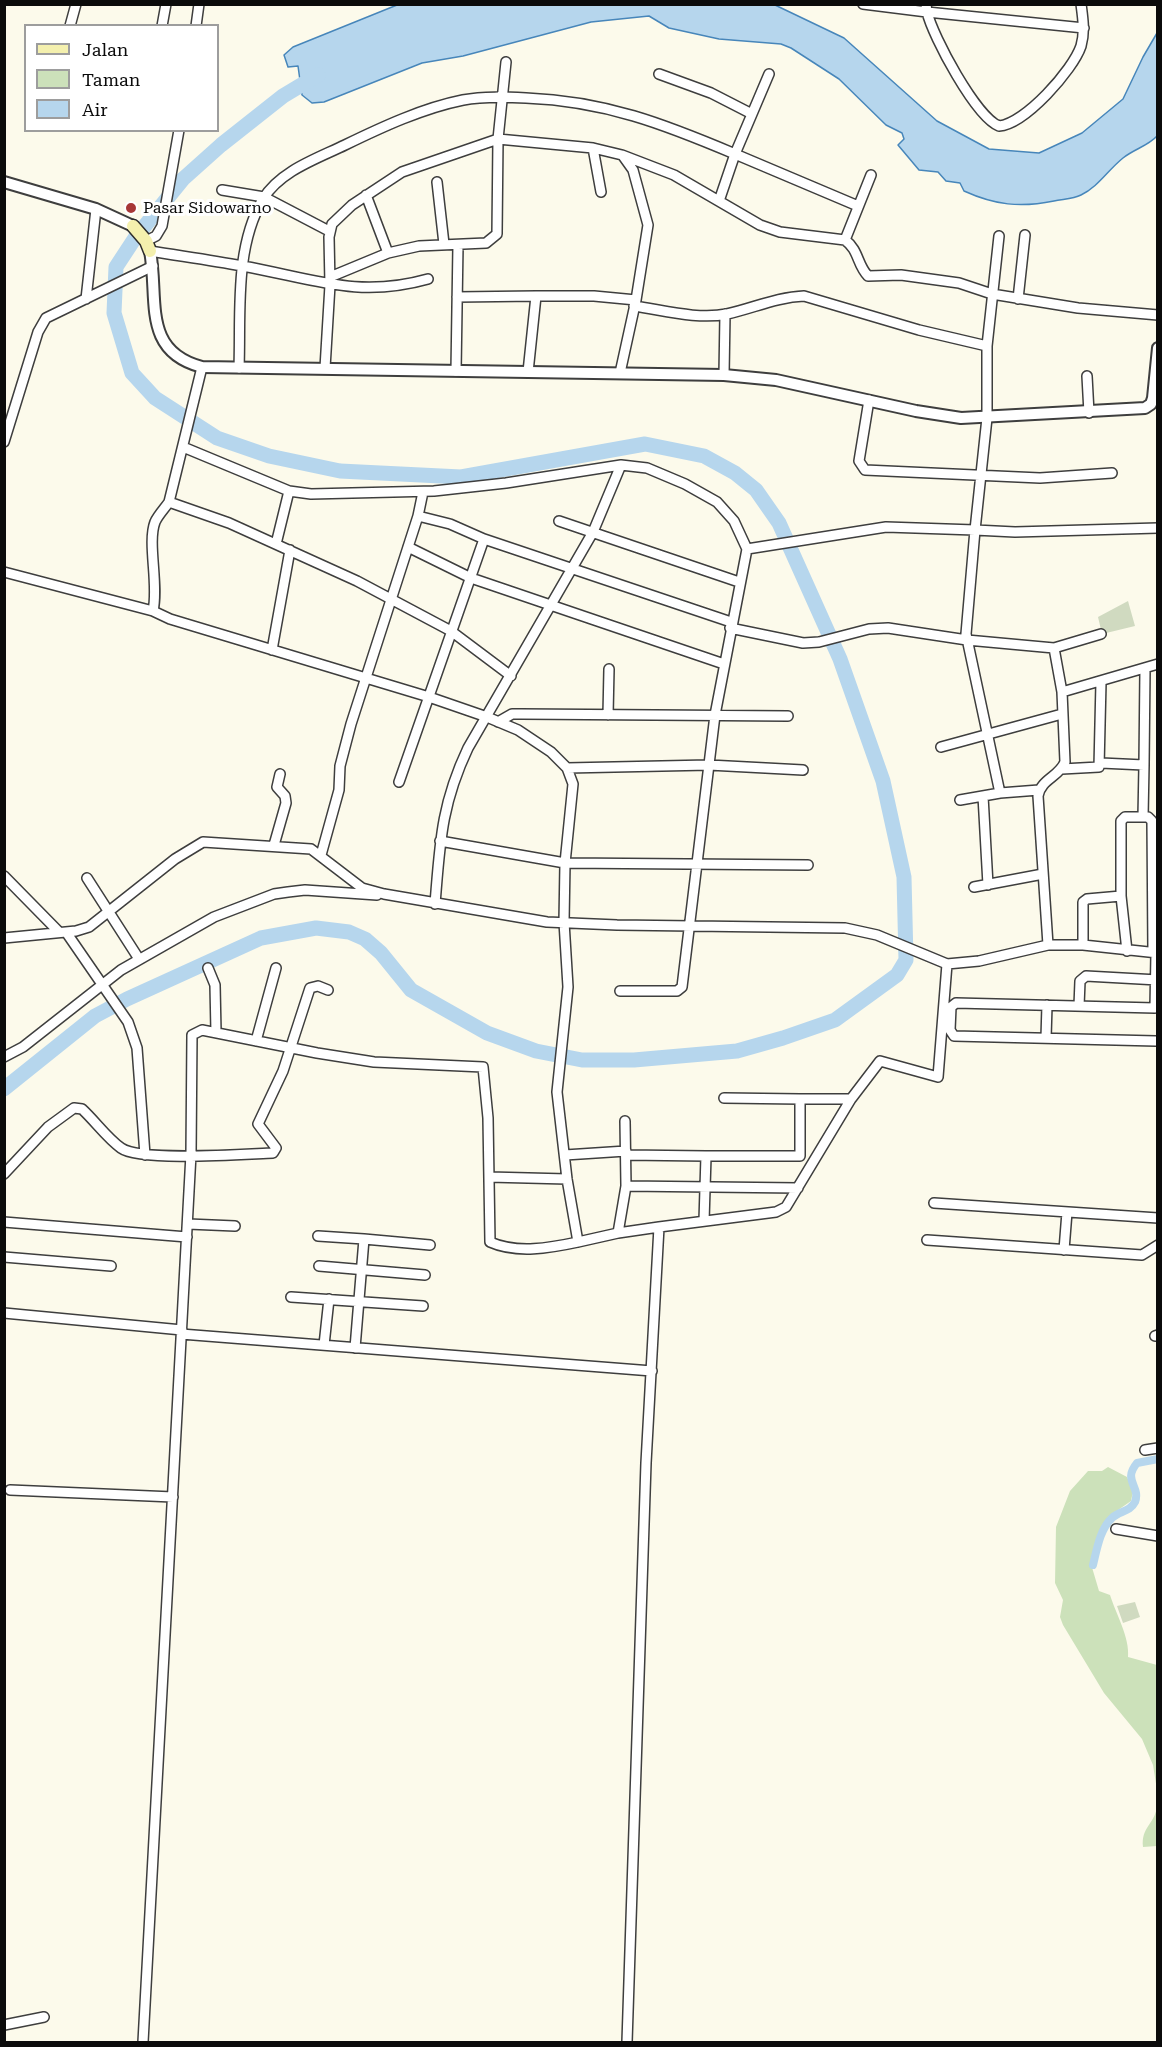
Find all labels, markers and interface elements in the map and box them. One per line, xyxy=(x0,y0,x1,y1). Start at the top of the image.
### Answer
legend xyxy=(24,24,219,132)
text: Jalan xyxy=(82,39,128,60)
text: Taman xyxy=(82,69,140,90)
text: Air xyxy=(82,99,108,120)
place label: Pasar Sidowarno xyxy=(143,198,272,218)
marker: Pasar Sidowarno xyxy=(124,201,138,215)

